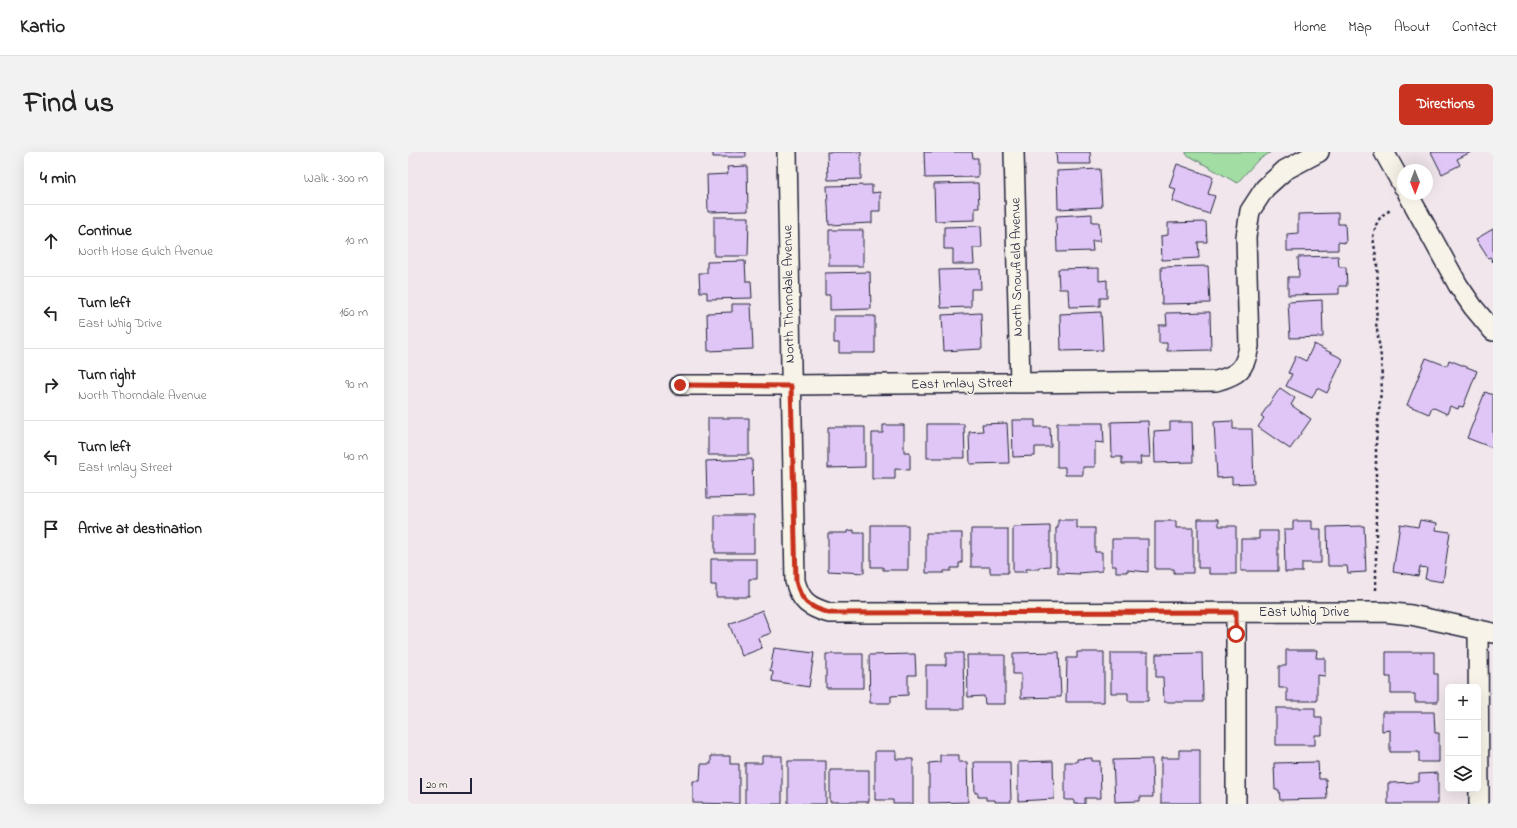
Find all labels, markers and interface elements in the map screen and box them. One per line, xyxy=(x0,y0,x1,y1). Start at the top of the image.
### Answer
text: Kartio xyxy=(20,14,65,41)
text: Home xyxy=(1294,17,1326,38)
text: Map xyxy=(1348,17,1372,38)
text: About xyxy=(1394,17,1430,38)
text: Contact xyxy=(1452,17,1497,38)
text: Find us xyxy=(24,84,114,125)
button: Directions xyxy=(1399,84,1493,125)
north arrow xyxy=(1397,164,1433,200)
text: 4 min xyxy=(40,166,76,191)
text: Walk · 300 m xyxy=(304,169,368,188)
street label: North Snowfield Avenue xyxy=(1005,197,1029,337)
text: Continue xyxy=(78,220,132,242)
street label: North Thorndale Avenue xyxy=(777,224,801,363)
icon: ahead xyxy=(40,230,62,252)
text: 10 m xyxy=(345,231,368,250)
text: North Hose Gulch Avenue xyxy=(78,242,213,261)
text: Turn left xyxy=(78,292,131,314)
icon: left xyxy=(40,302,62,324)
text: 160 m xyxy=(339,303,368,322)
text: East Whig Drive xyxy=(78,314,162,333)
text: Turn right xyxy=(78,364,136,386)
street label: East Imlay Street xyxy=(911,373,1013,396)
icon: right xyxy=(40,374,62,396)
text: 90 m xyxy=(345,375,368,394)
route end xyxy=(671,376,689,394)
text: North Thorndale Avenue xyxy=(78,386,207,405)
text: Turn left xyxy=(78,436,131,458)
icon: left xyxy=(40,446,62,468)
text: 40 m xyxy=(344,447,368,466)
text: East Imlay Street xyxy=(78,458,173,477)
icon: arrive xyxy=(40,518,62,540)
text: Arrive at destination xyxy=(78,518,202,540)
street label: East Whig Drive xyxy=(1259,602,1350,624)
route start xyxy=(1227,625,1245,643)
map controls xyxy=(1445,684,1481,792)
button: + xyxy=(1445,684,1481,720)
button: − xyxy=(1445,720,1481,756)
button: layers xyxy=(1445,756,1481,792)
scale bar xyxy=(420,776,472,795)
text: 20 m xyxy=(426,777,448,793)

